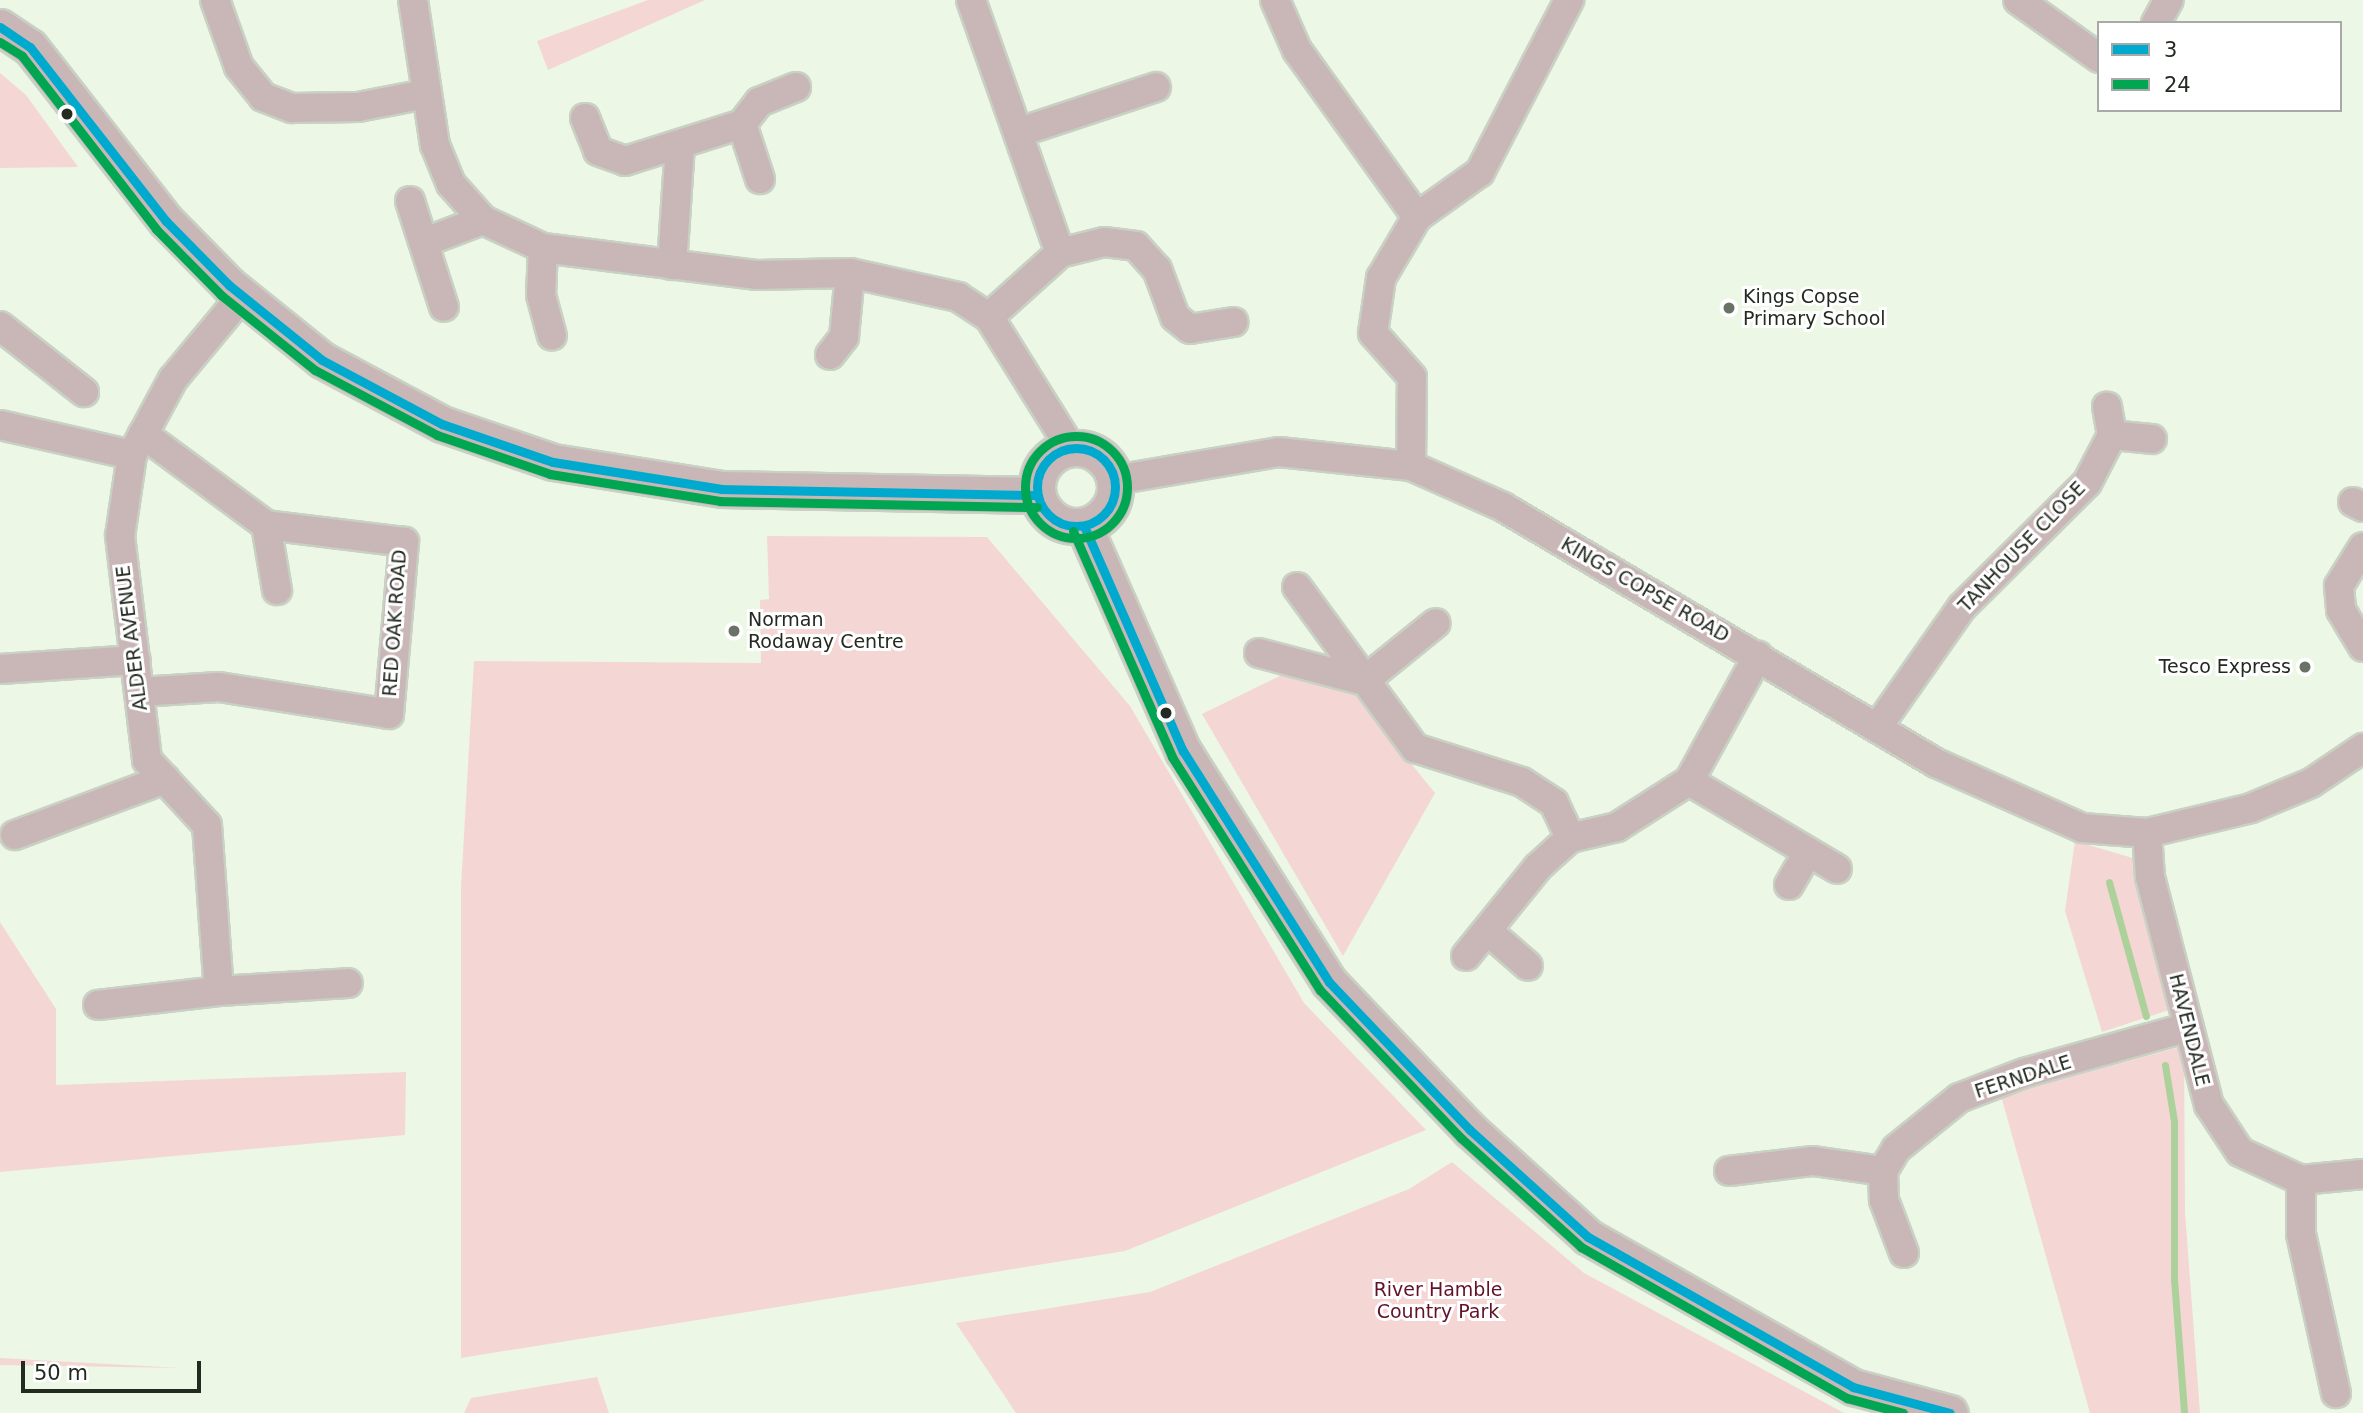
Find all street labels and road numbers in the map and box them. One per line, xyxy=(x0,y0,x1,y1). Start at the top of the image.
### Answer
street label: TANHOUSE CLOSE xyxy=(1954,477,2090,617)
street label: KINGS COPSE ROAD xyxy=(1557,533,1733,647)
street label: RED OAK ROAD xyxy=(378,549,412,697)
street label: ALDER AVENUE xyxy=(112,564,152,712)
street label: HAVENDALE xyxy=(2164,971,2214,1089)
street label: FERNDALE xyxy=(1972,1051,2074,1103)

